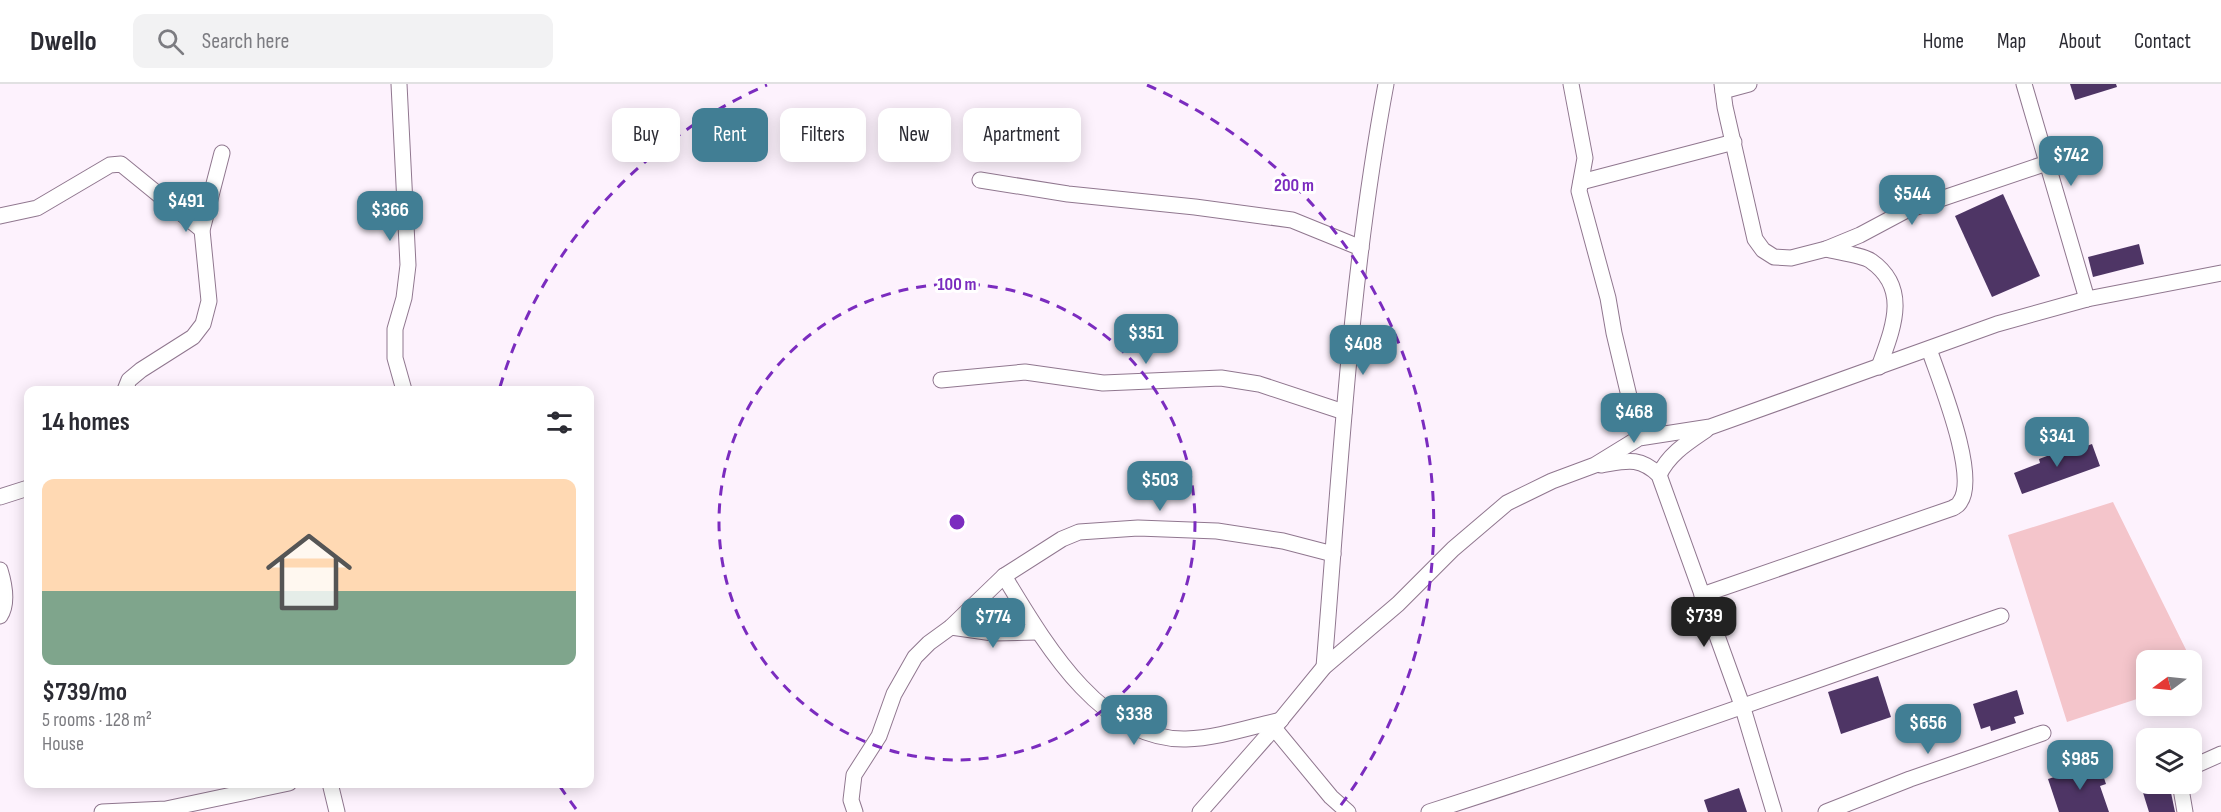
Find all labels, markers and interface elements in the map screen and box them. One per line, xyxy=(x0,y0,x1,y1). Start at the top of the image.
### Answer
search box xyxy=(133,14,553,68)
text: Dwello xyxy=(30,25,97,58)
icon: search xyxy=(154,25,187,58)
text: Search here xyxy=(202,28,289,55)
text: Home xyxy=(1923,29,1964,54)
text: Map xyxy=(1997,29,2026,54)
text: About xyxy=(2059,29,2101,54)
text: Contact xyxy=(2134,29,2191,54)
chip: Buy xyxy=(612,108,680,162)
chip: Rent xyxy=(692,108,768,162)
chip: Filters xyxy=(780,108,866,162)
chip: New xyxy=(878,108,951,162)
chip: Apartment xyxy=(963,108,1081,162)
pin: $742 xyxy=(2035,136,2107,187)
text: $742 xyxy=(2053,143,2089,167)
text: 200 m xyxy=(1274,175,1314,196)
pin: $544 xyxy=(1876,175,1948,226)
pin: $491 xyxy=(150,182,222,233)
text: $544 xyxy=(1893,182,1931,206)
text: $491 xyxy=(168,189,204,213)
pin: $366 xyxy=(354,191,426,242)
text: $366 xyxy=(371,198,409,222)
text: 100 m xyxy=(938,274,977,295)
pin: $351 xyxy=(1110,314,1182,365)
text: $351 xyxy=(1128,321,1164,345)
pin: $408 xyxy=(1327,325,1399,376)
text: $408 xyxy=(1344,332,1382,356)
pin: $468 xyxy=(1598,393,1670,444)
text: $468 xyxy=(1615,400,1653,424)
icon: filters xyxy=(543,406,576,439)
text: 14 homes xyxy=(42,407,130,438)
pin: $341 xyxy=(2021,417,2093,468)
text: $341 xyxy=(2039,424,2075,448)
pin: $503 xyxy=(1124,461,1196,512)
text: $503 xyxy=(1141,468,1179,492)
centre of rings xyxy=(947,512,967,532)
icon: home xyxy=(255,518,363,626)
pin: $739 xyxy=(1668,597,1740,648)
pin: $774 xyxy=(957,598,1029,649)
text: $739 xyxy=(1685,604,1723,628)
text: $774 xyxy=(975,605,1011,629)
north arrow xyxy=(2136,650,2202,716)
map controls xyxy=(2136,650,2202,794)
text: $739/mo xyxy=(42,677,127,708)
pin: $338 xyxy=(1098,695,1170,746)
text: $338 xyxy=(1115,702,1153,726)
pin: $656 xyxy=(1892,704,1964,755)
text: 5 rooms · 128 m² xyxy=(42,708,152,732)
text: $656 xyxy=(1909,711,1947,735)
button: layers xyxy=(2136,728,2202,794)
text: House xyxy=(42,732,84,756)
pin: $985 xyxy=(2044,740,2116,791)
text: $985 xyxy=(2061,747,2099,771)

